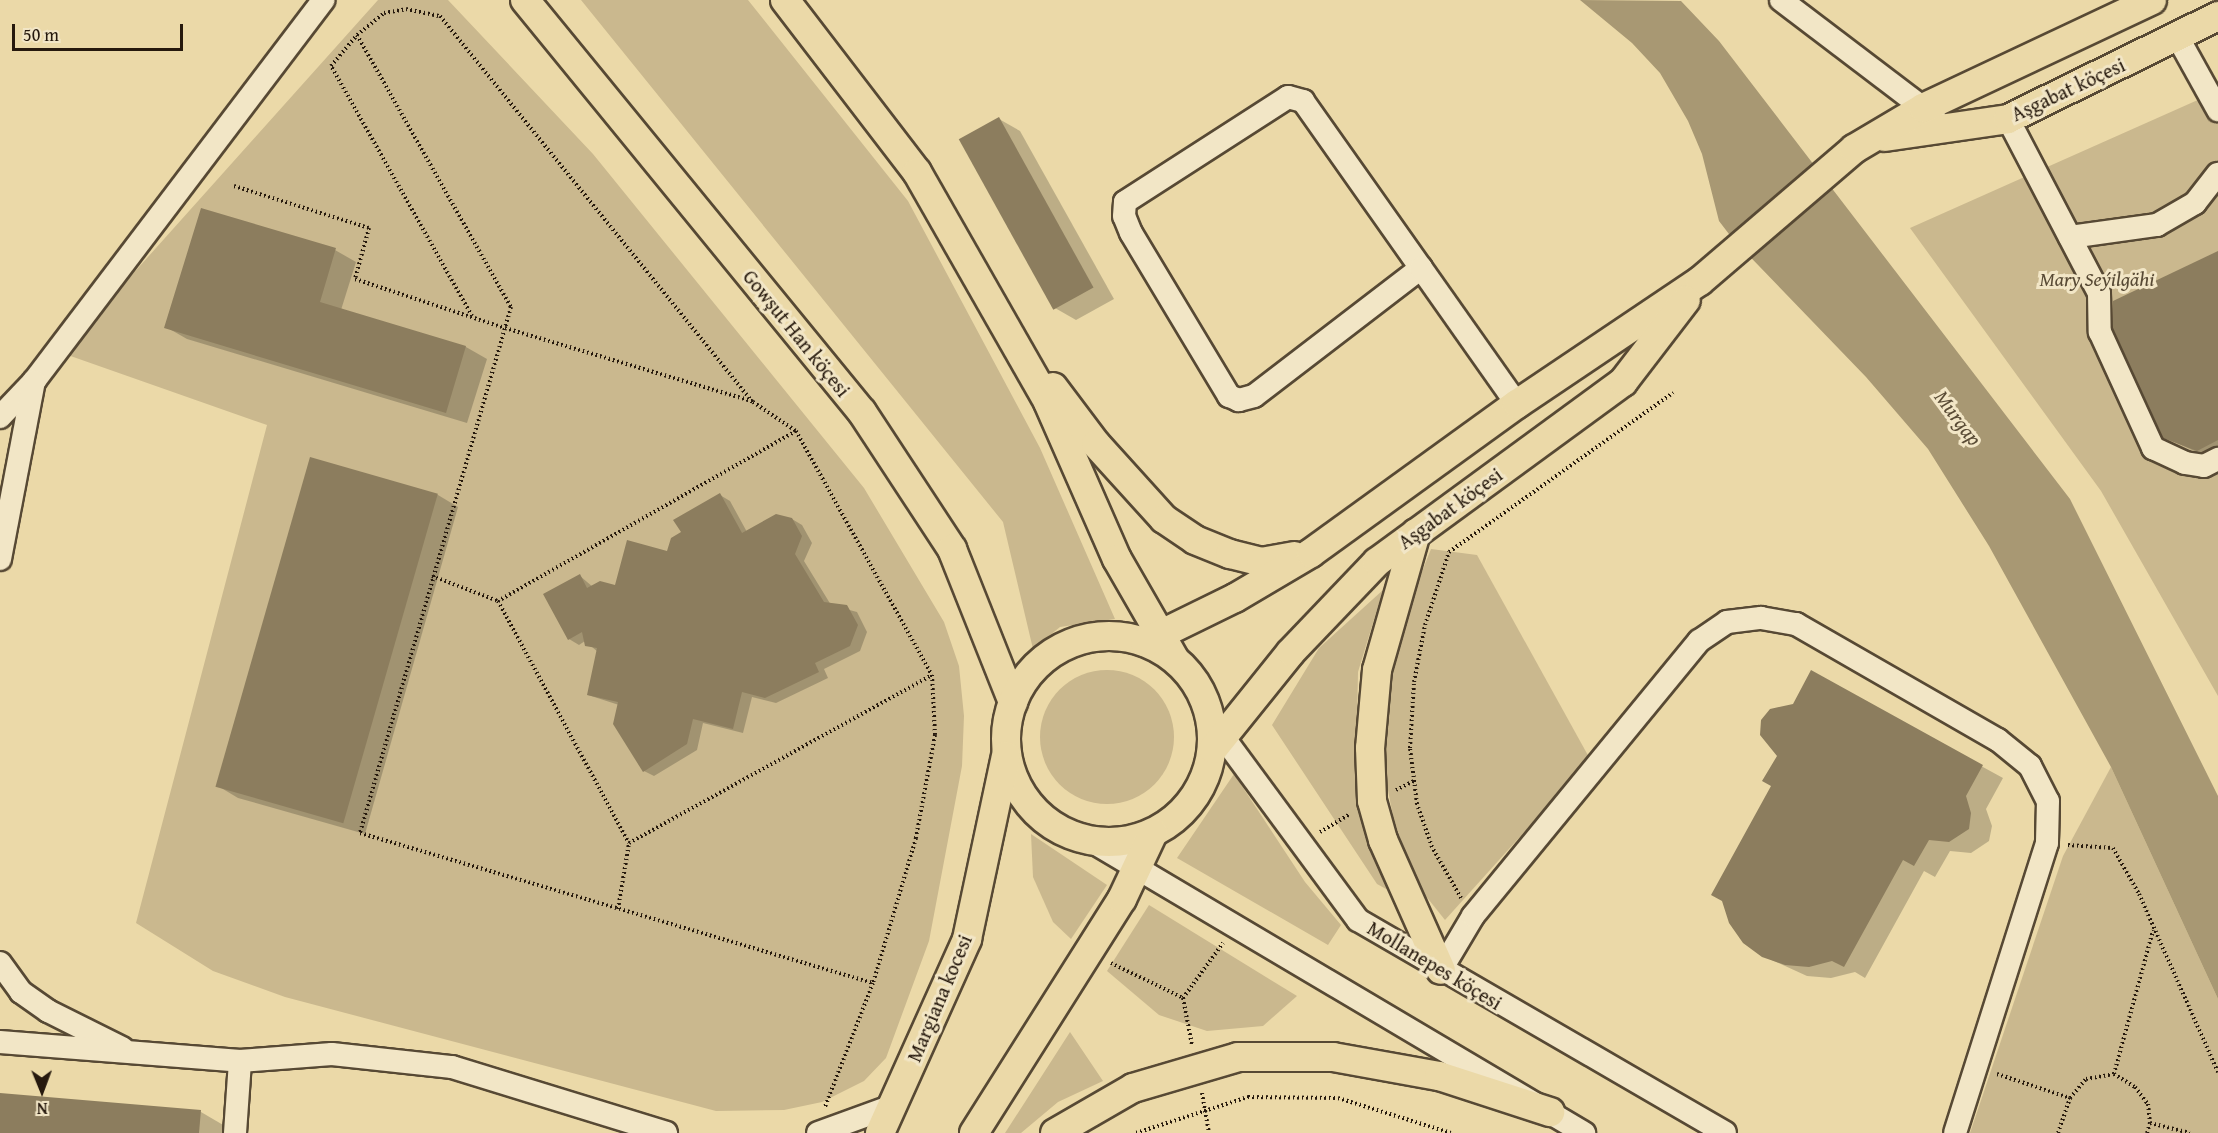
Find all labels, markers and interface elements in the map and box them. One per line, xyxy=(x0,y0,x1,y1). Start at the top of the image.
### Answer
scale bar xyxy=(15,12,186,50)
text: 50 m xyxy=(23,21,59,48)
street label: Aşgabat köçesi xyxy=(2007,52,2129,126)
street label: Gowşut Han köçesi xyxy=(738,265,856,401)
park label: Mary Seýilgähi xyxy=(2040,266,2154,290)
water label: Murgap xyxy=(1929,385,1987,451)
street label: Aşgabat köçesi xyxy=(1393,462,1507,554)
street label: Mollanepes köçesi xyxy=(1363,915,1507,1015)
street label: Margiana kocesi xyxy=(901,931,977,1065)
north arrow xyxy=(12,1061,72,1121)
text: N xyxy=(37,1097,48,1121)

